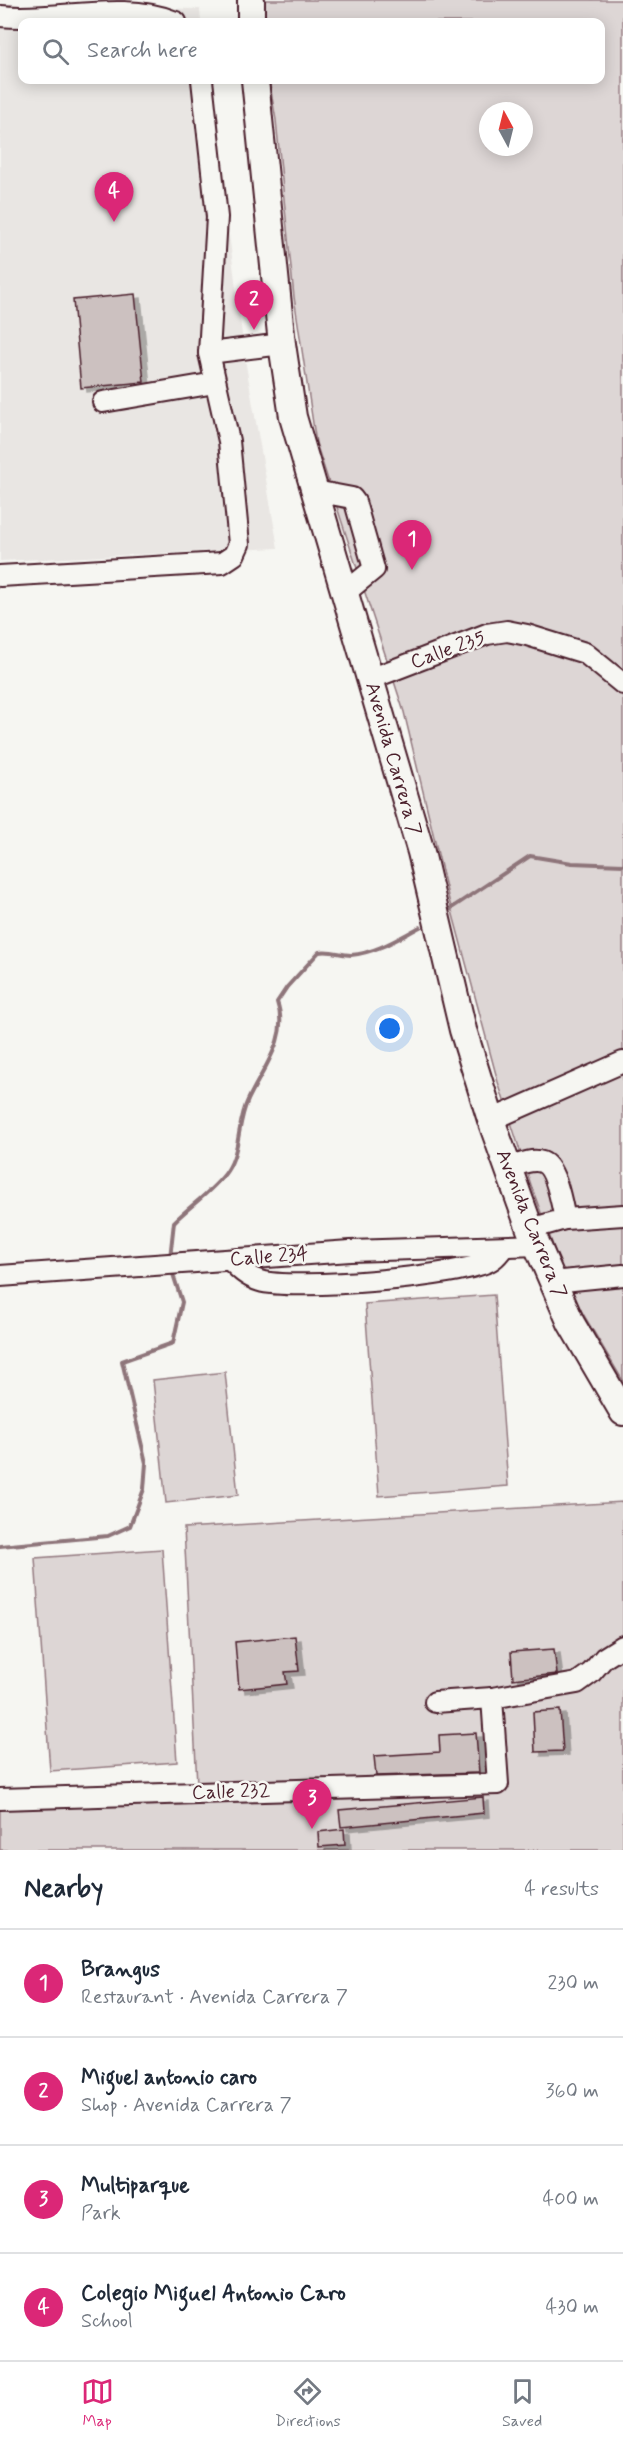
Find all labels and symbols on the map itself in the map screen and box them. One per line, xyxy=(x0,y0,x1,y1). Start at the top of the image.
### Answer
north arrow xyxy=(479,102,533,156)
pin: 4 xyxy=(94,172,134,222)
pin: 2 xyxy=(234,280,274,330)
pin: 1 xyxy=(392,520,432,570)
street label: Calle 235 xyxy=(407,624,489,676)
street label: Avenida Carrera 7 xyxy=(358,679,428,839)
your location xyxy=(375,1014,404,1043)
street label: Avenida Carrera 7 xyxy=(489,1145,573,1303)
street label: Calle 234 xyxy=(229,1241,309,1273)
street label: Calle 232 xyxy=(191,1777,271,1807)
pin: 3 xyxy=(292,1780,332,1829)

